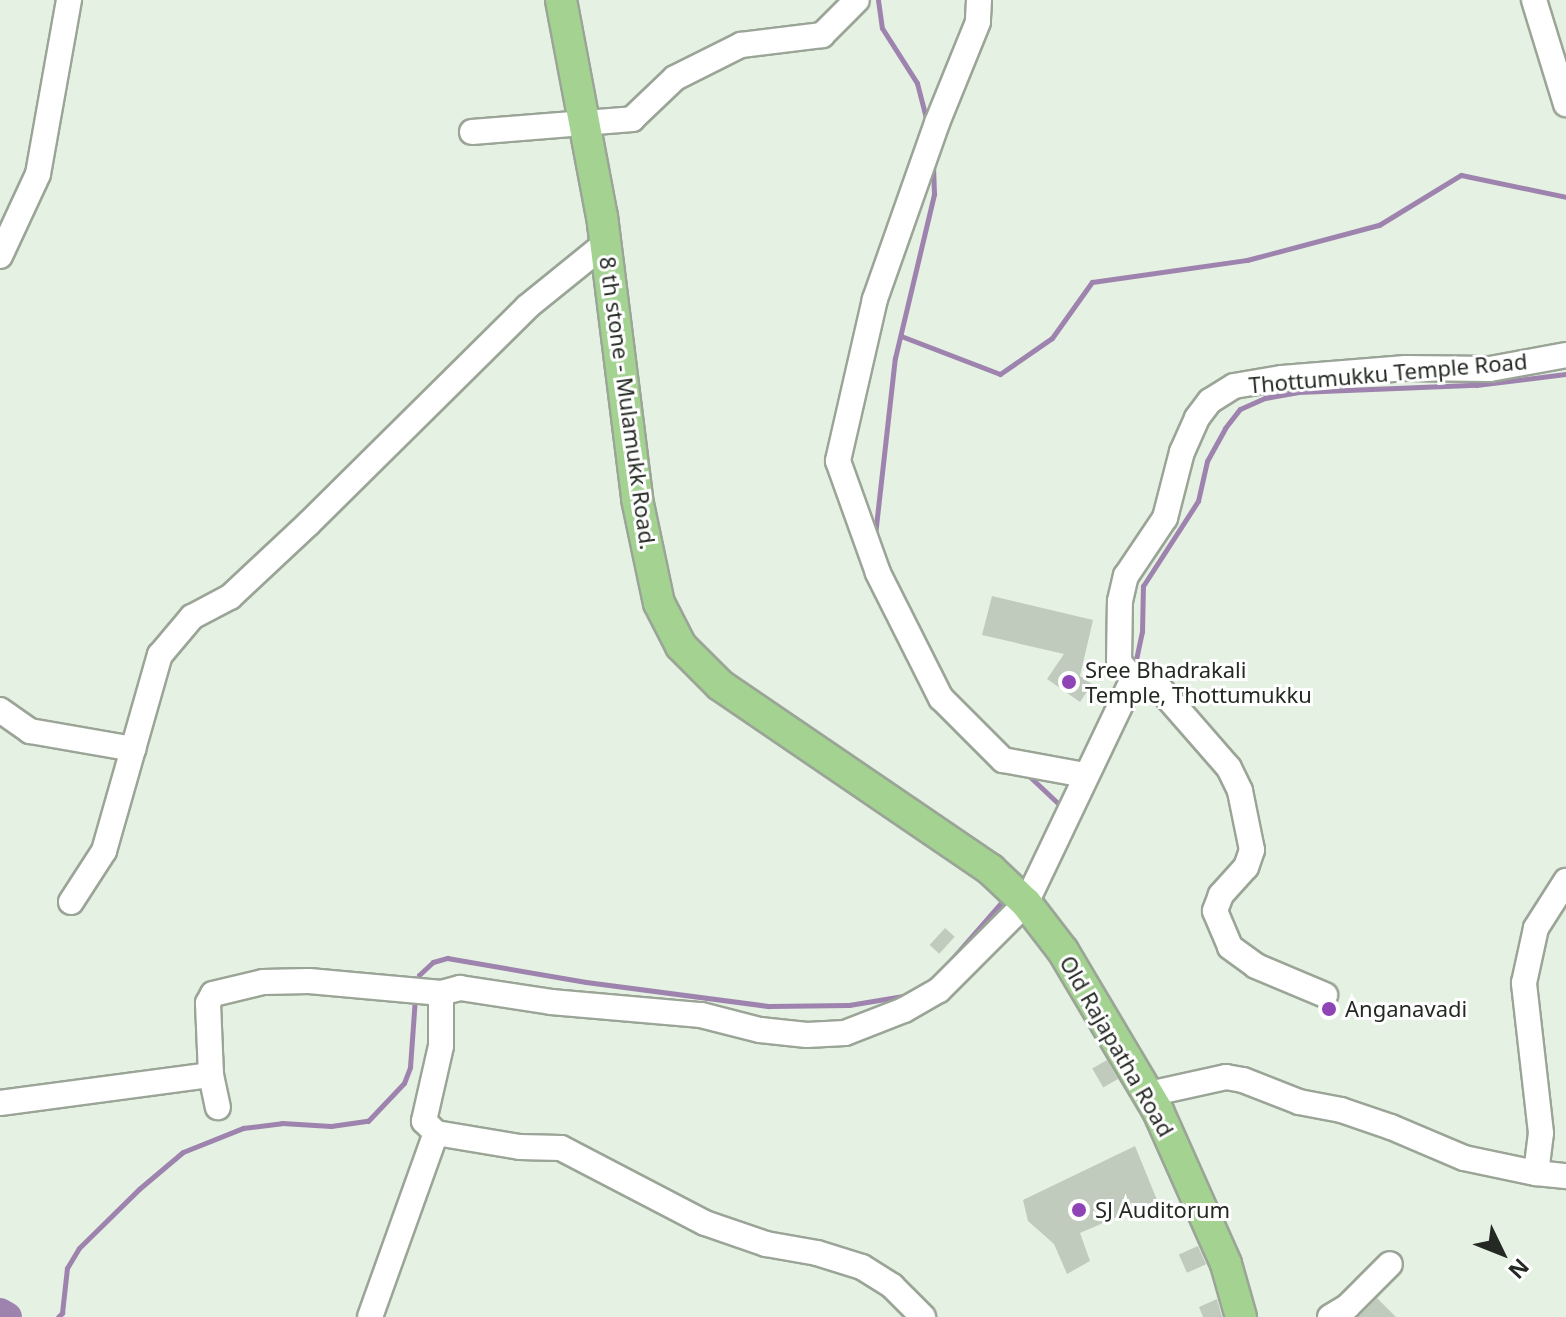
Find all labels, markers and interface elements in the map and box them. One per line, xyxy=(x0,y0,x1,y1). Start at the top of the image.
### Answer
street label: 8 th stone - Mulamukk Road. xyxy=(594,255,662,551)
street label: Thottumukku Temple Road xyxy=(1248,348,1528,398)
place label: Sree Bhadrakali Temple, Thottumukku xyxy=(1085,656,1312,708)
marker: Sree Bhadrakali Temple, Thottumukku xyxy=(1060,673,1078,691)
street label: Old Rajapatha Road xyxy=(1054,951,1180,1141)
place label: Anganavadi xyxy=(1345,996,1467,1022)
marker: Anganavadi xyxy=(1320,1000,1338,1018)
place label: SJ Auditorum xyxy=(1095,1197,1230,1223)
marker: SJ Auditorum xyxy=(1070,1201,1088,1219)
north arrow xyxy=(1462,1213,1542,1293)
text: N xyxy=(1502,1253,1537,1286)

